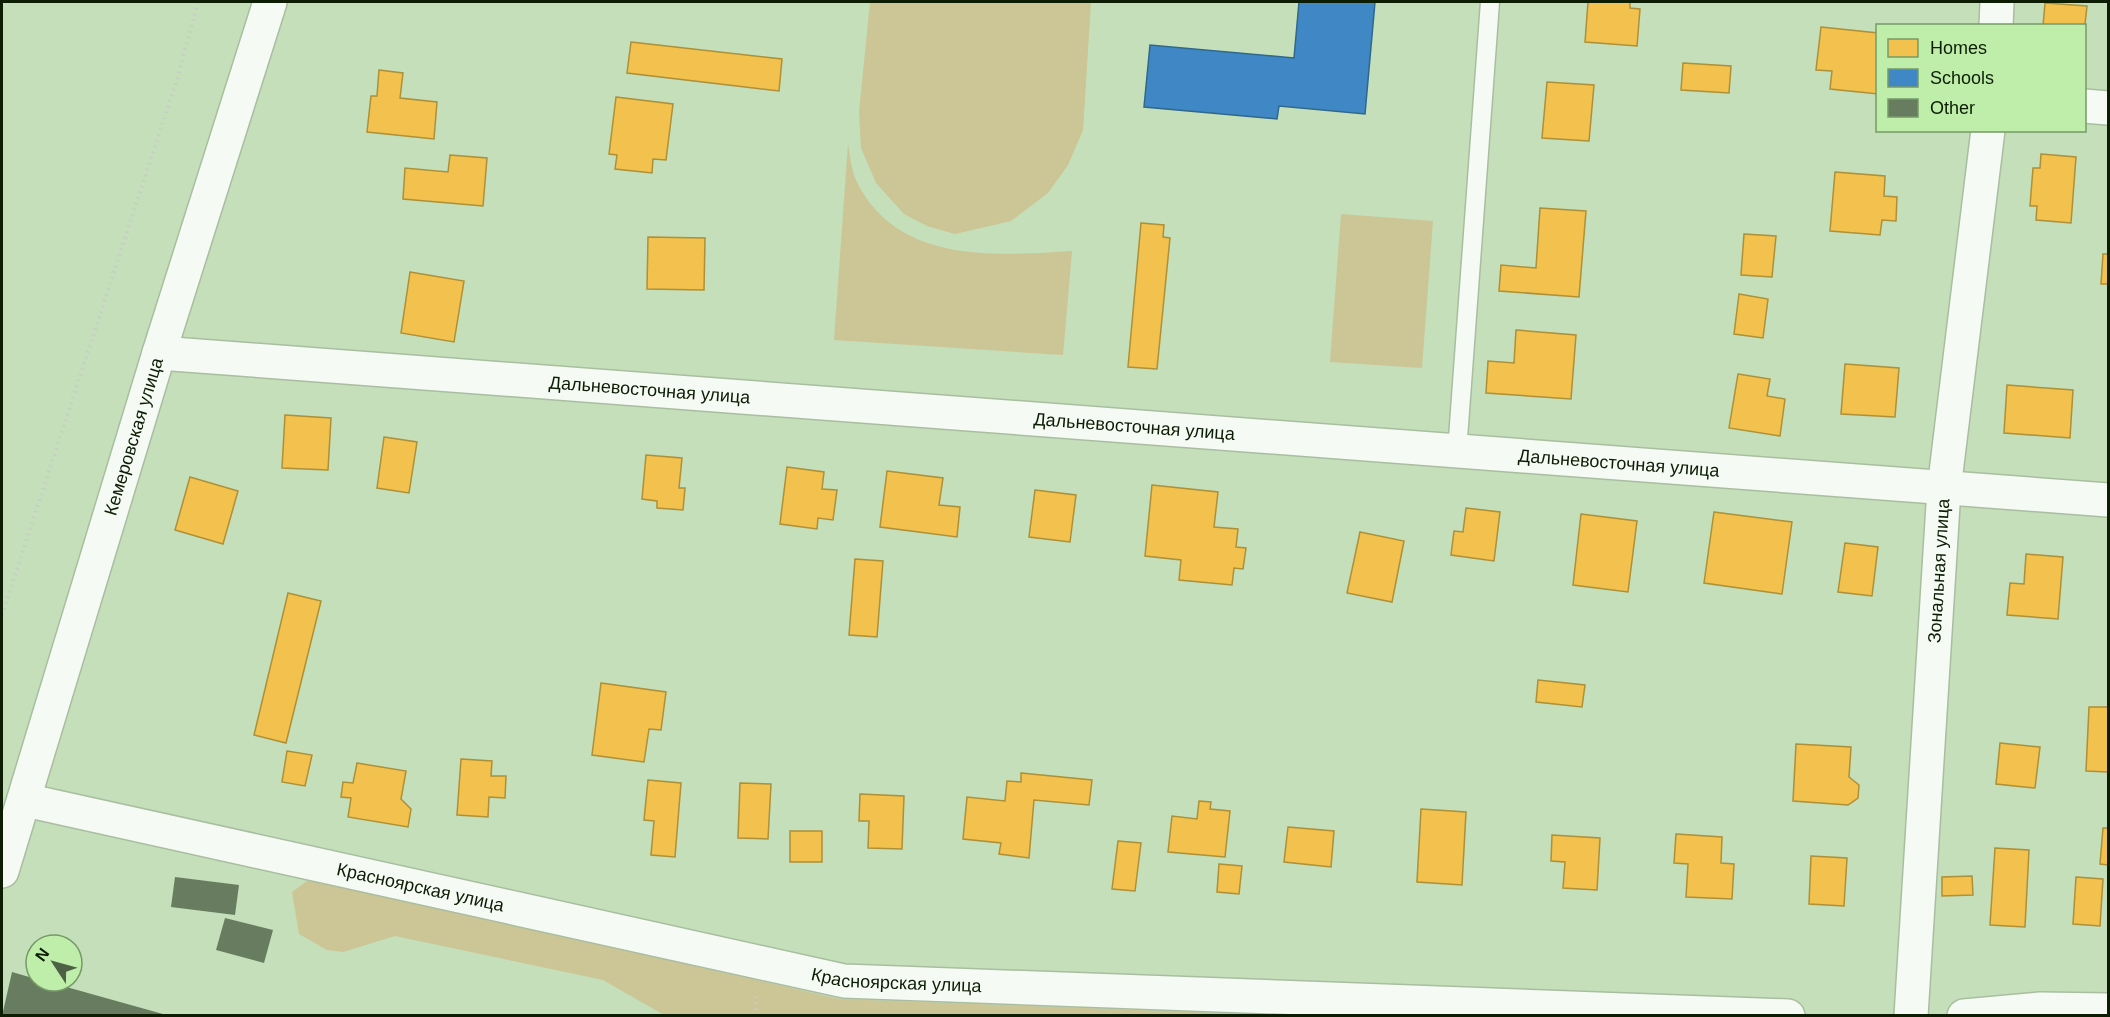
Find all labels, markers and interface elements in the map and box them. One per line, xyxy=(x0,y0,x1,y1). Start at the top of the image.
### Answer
legend xyxy=(1876,24,2086,132)
text: Homes xyxy=(1930,38,1987,58)
text: Schools xyxy=(1930,68,1994,88)
text: Other xyxy=(1930,98,1975,118)
street label: Кемеровская улица xyxy=(100,354,167,518)
street label: Дальневосточная улица xyxy=(548,372,752,408)
street label: Дальневосточная улица xyxy=(1033,409,1237,444)
street label: Дальневосточная улица xyxy=(1517,446,1721,481)
street label: Зональная улица xyxy=(1924,497,1953,644)
street label: Красноярская улица xyxy=(335,859,507,916)
north arrow xyxy=(24,933,84,993)
text: N xyxy=(32,945,53,964)
street label: Красноярская улица xyxy=(809,964,983,996)

